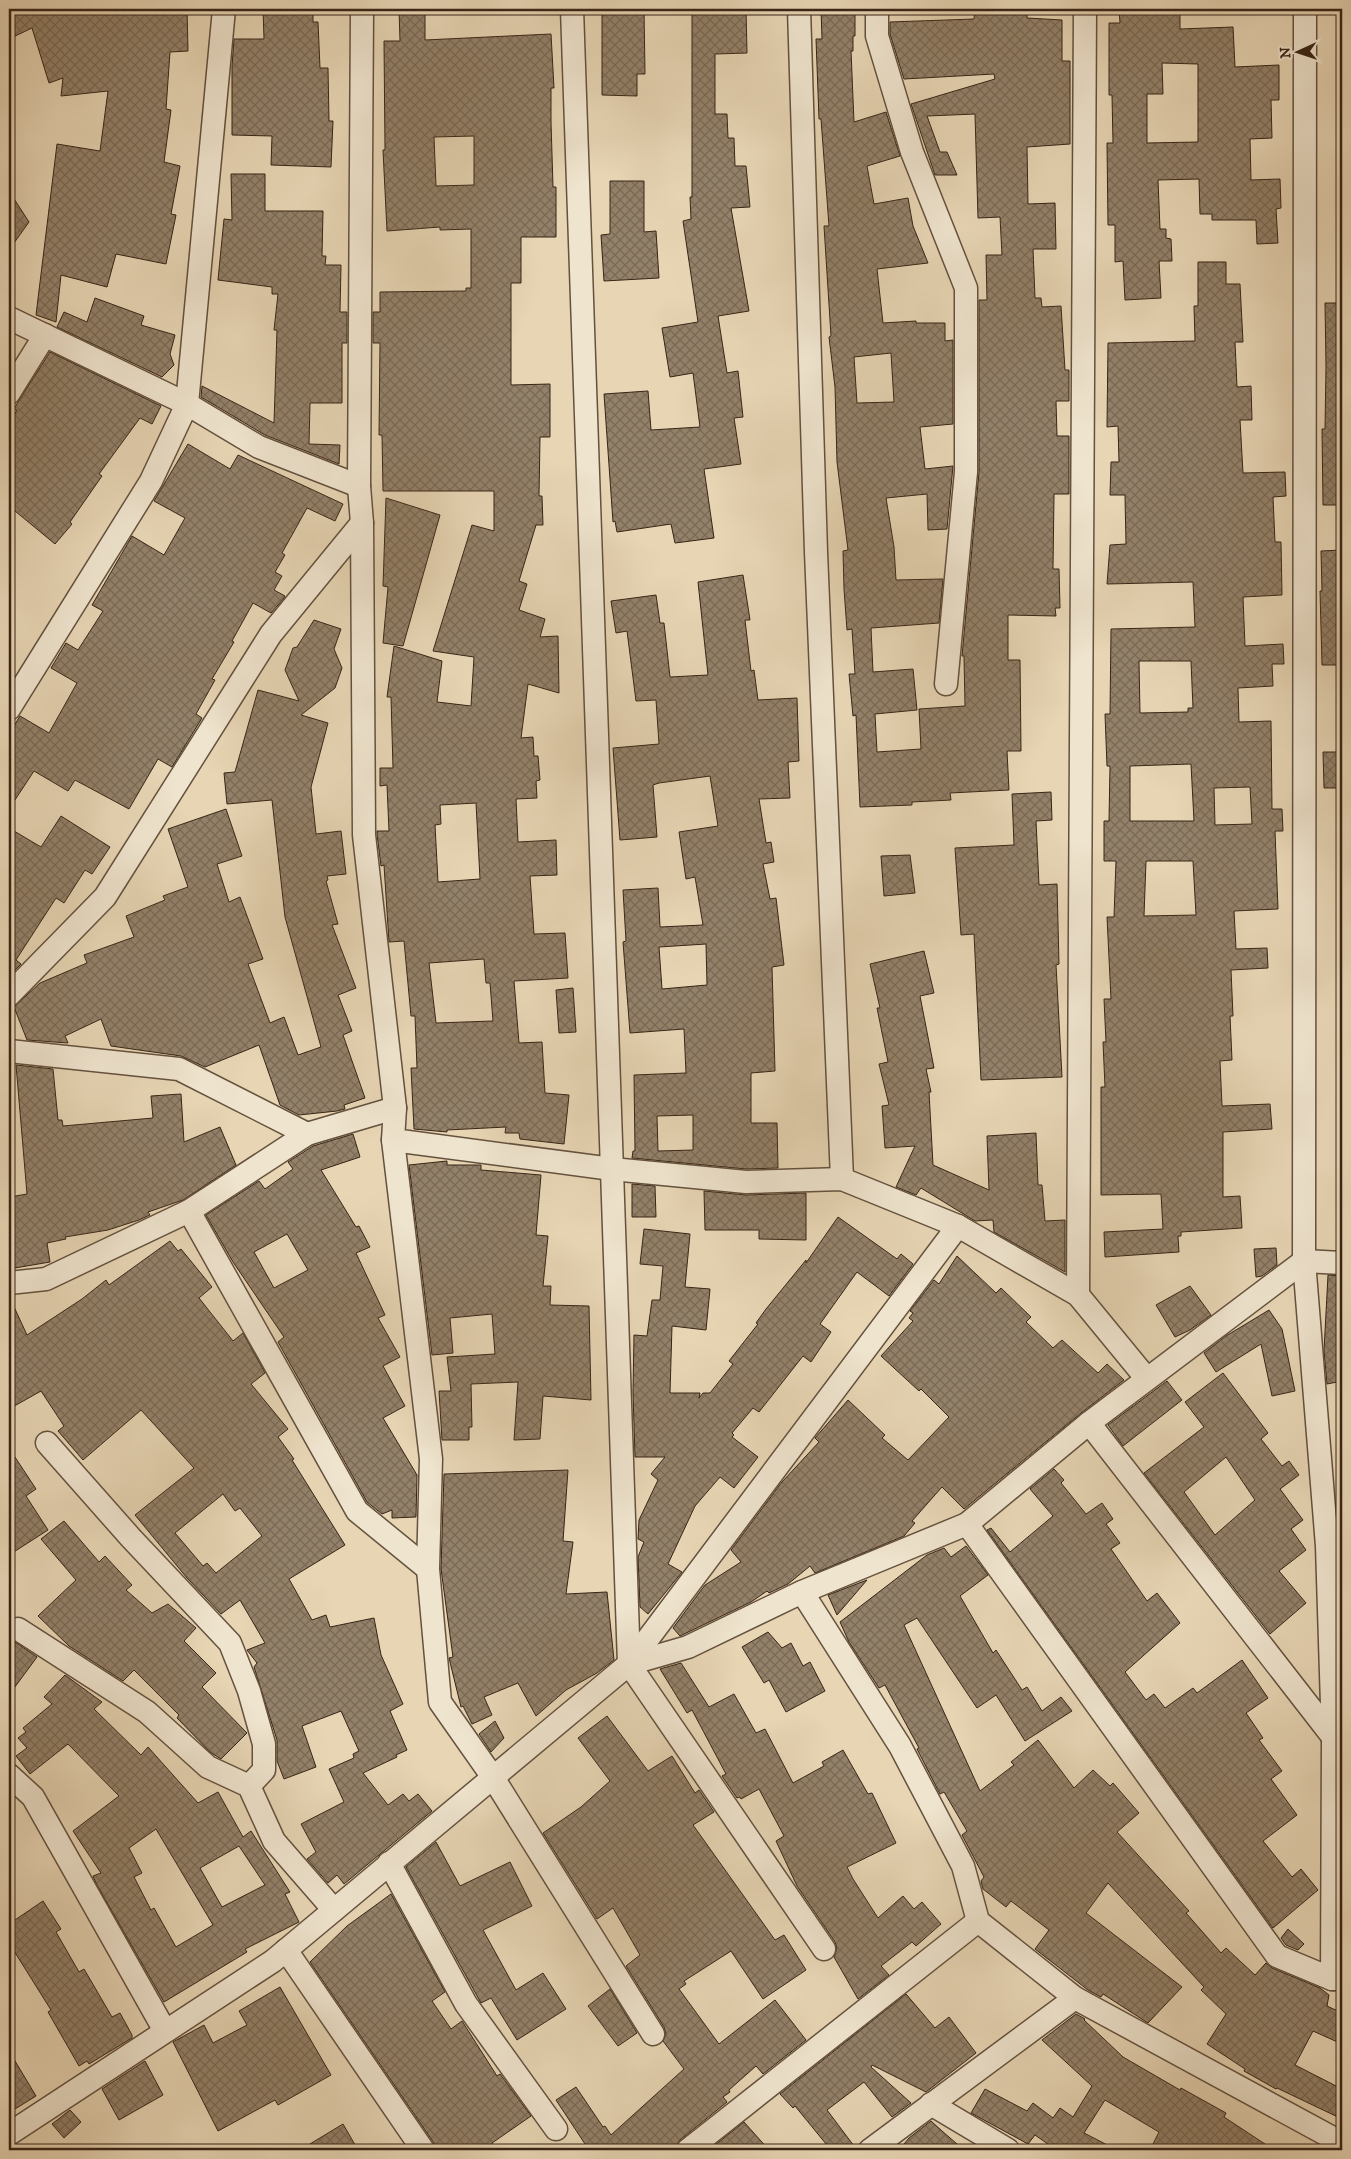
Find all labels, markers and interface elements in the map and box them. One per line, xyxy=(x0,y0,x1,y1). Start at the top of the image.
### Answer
north arrow xyxy=(1274,28,1324,78)
text: N xyxy=(1277,46,1295,59)

